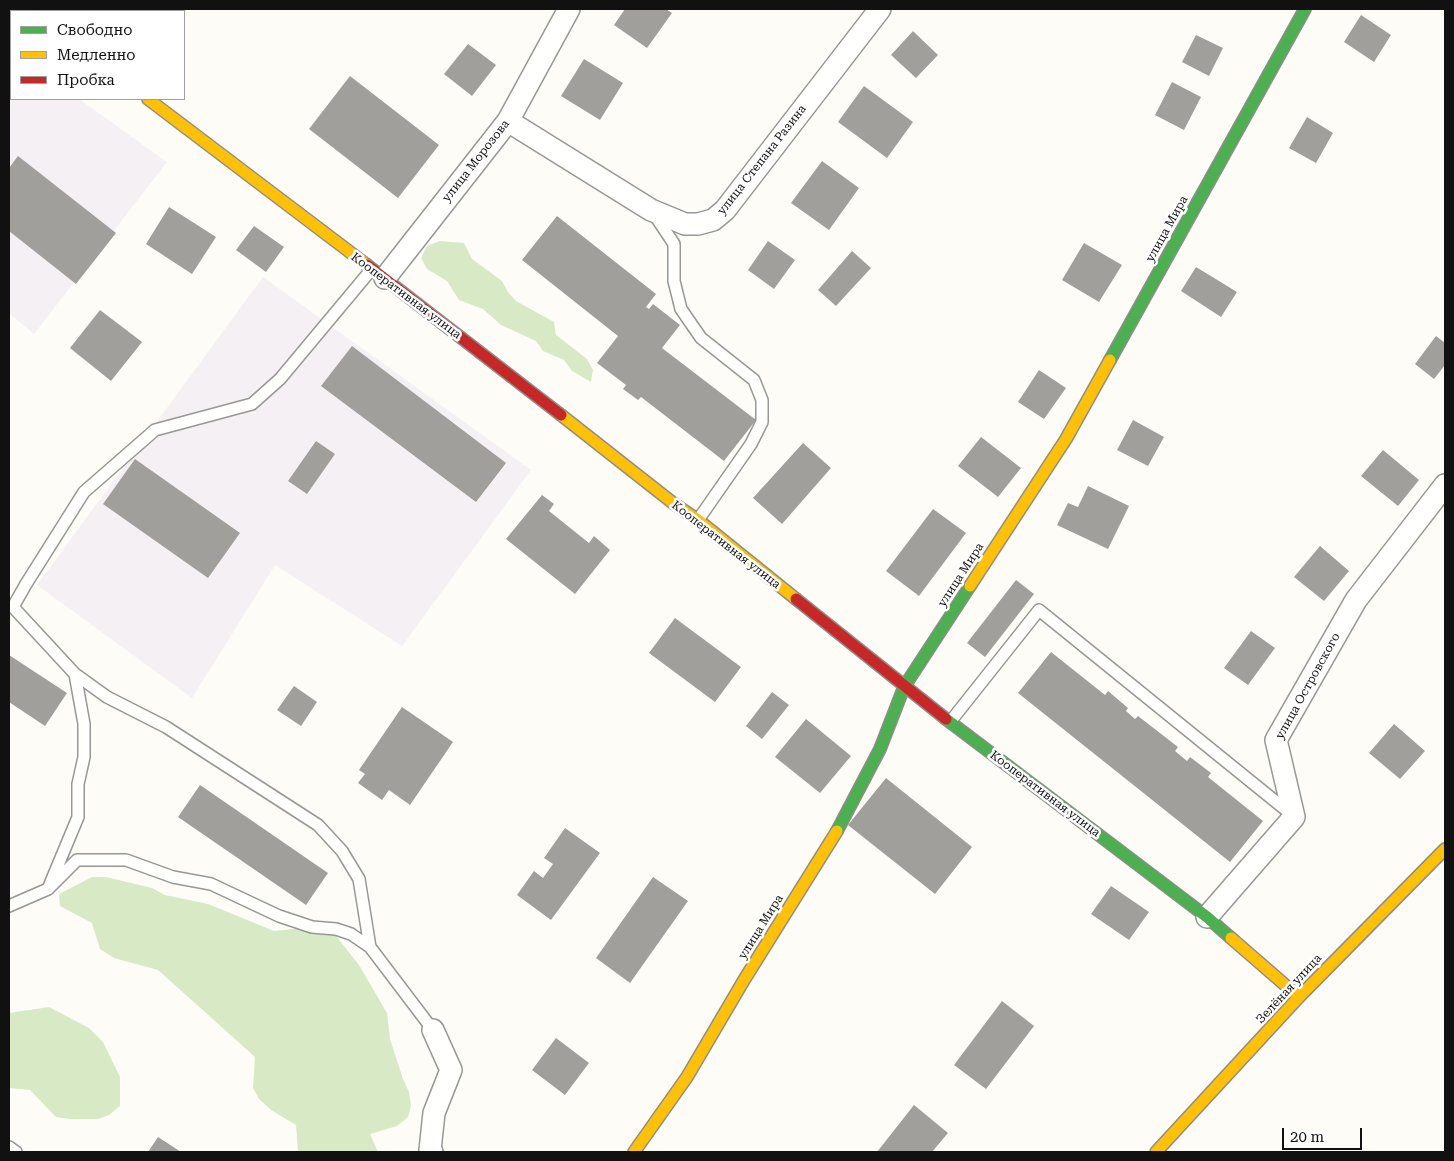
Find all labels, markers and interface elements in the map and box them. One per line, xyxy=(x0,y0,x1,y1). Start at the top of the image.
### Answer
legend xyxy=(10,10,185,100)
text: Свободно xyxy=(57,21,132,39)
text: Медленно xyxy=(57,46,136,64)
text: Пробка xyxy=(57,71,115,89)
street label: улица Степана Разина xyxy=(715,102,809,218)
street label: улица Морозова xyxy=(439,117,513,205)
street label: улица Мира xyxy=(1143,193,1191,265)
street label: Кооперативная улица xyxy=(348,250,464,342)
street label: Кооперативная улица xyxy=(669,498,783,592)
street label: улица Мира xyxy=(935,540,987,610)
street label: улица Островского xyxy=(1273,630,1343,742)
street label: Кооперативная улица xyxy=(987,748,1103,840)
street label: улица Мира xyxy=(735,892,787,962)
street label: Зелёная улица xyxy=(1253,951,1325,1027)
scale bar xyxy=(1284,1118,1364,1150)
text: 20 m xyxy=(1290,1128,1324,1146)

